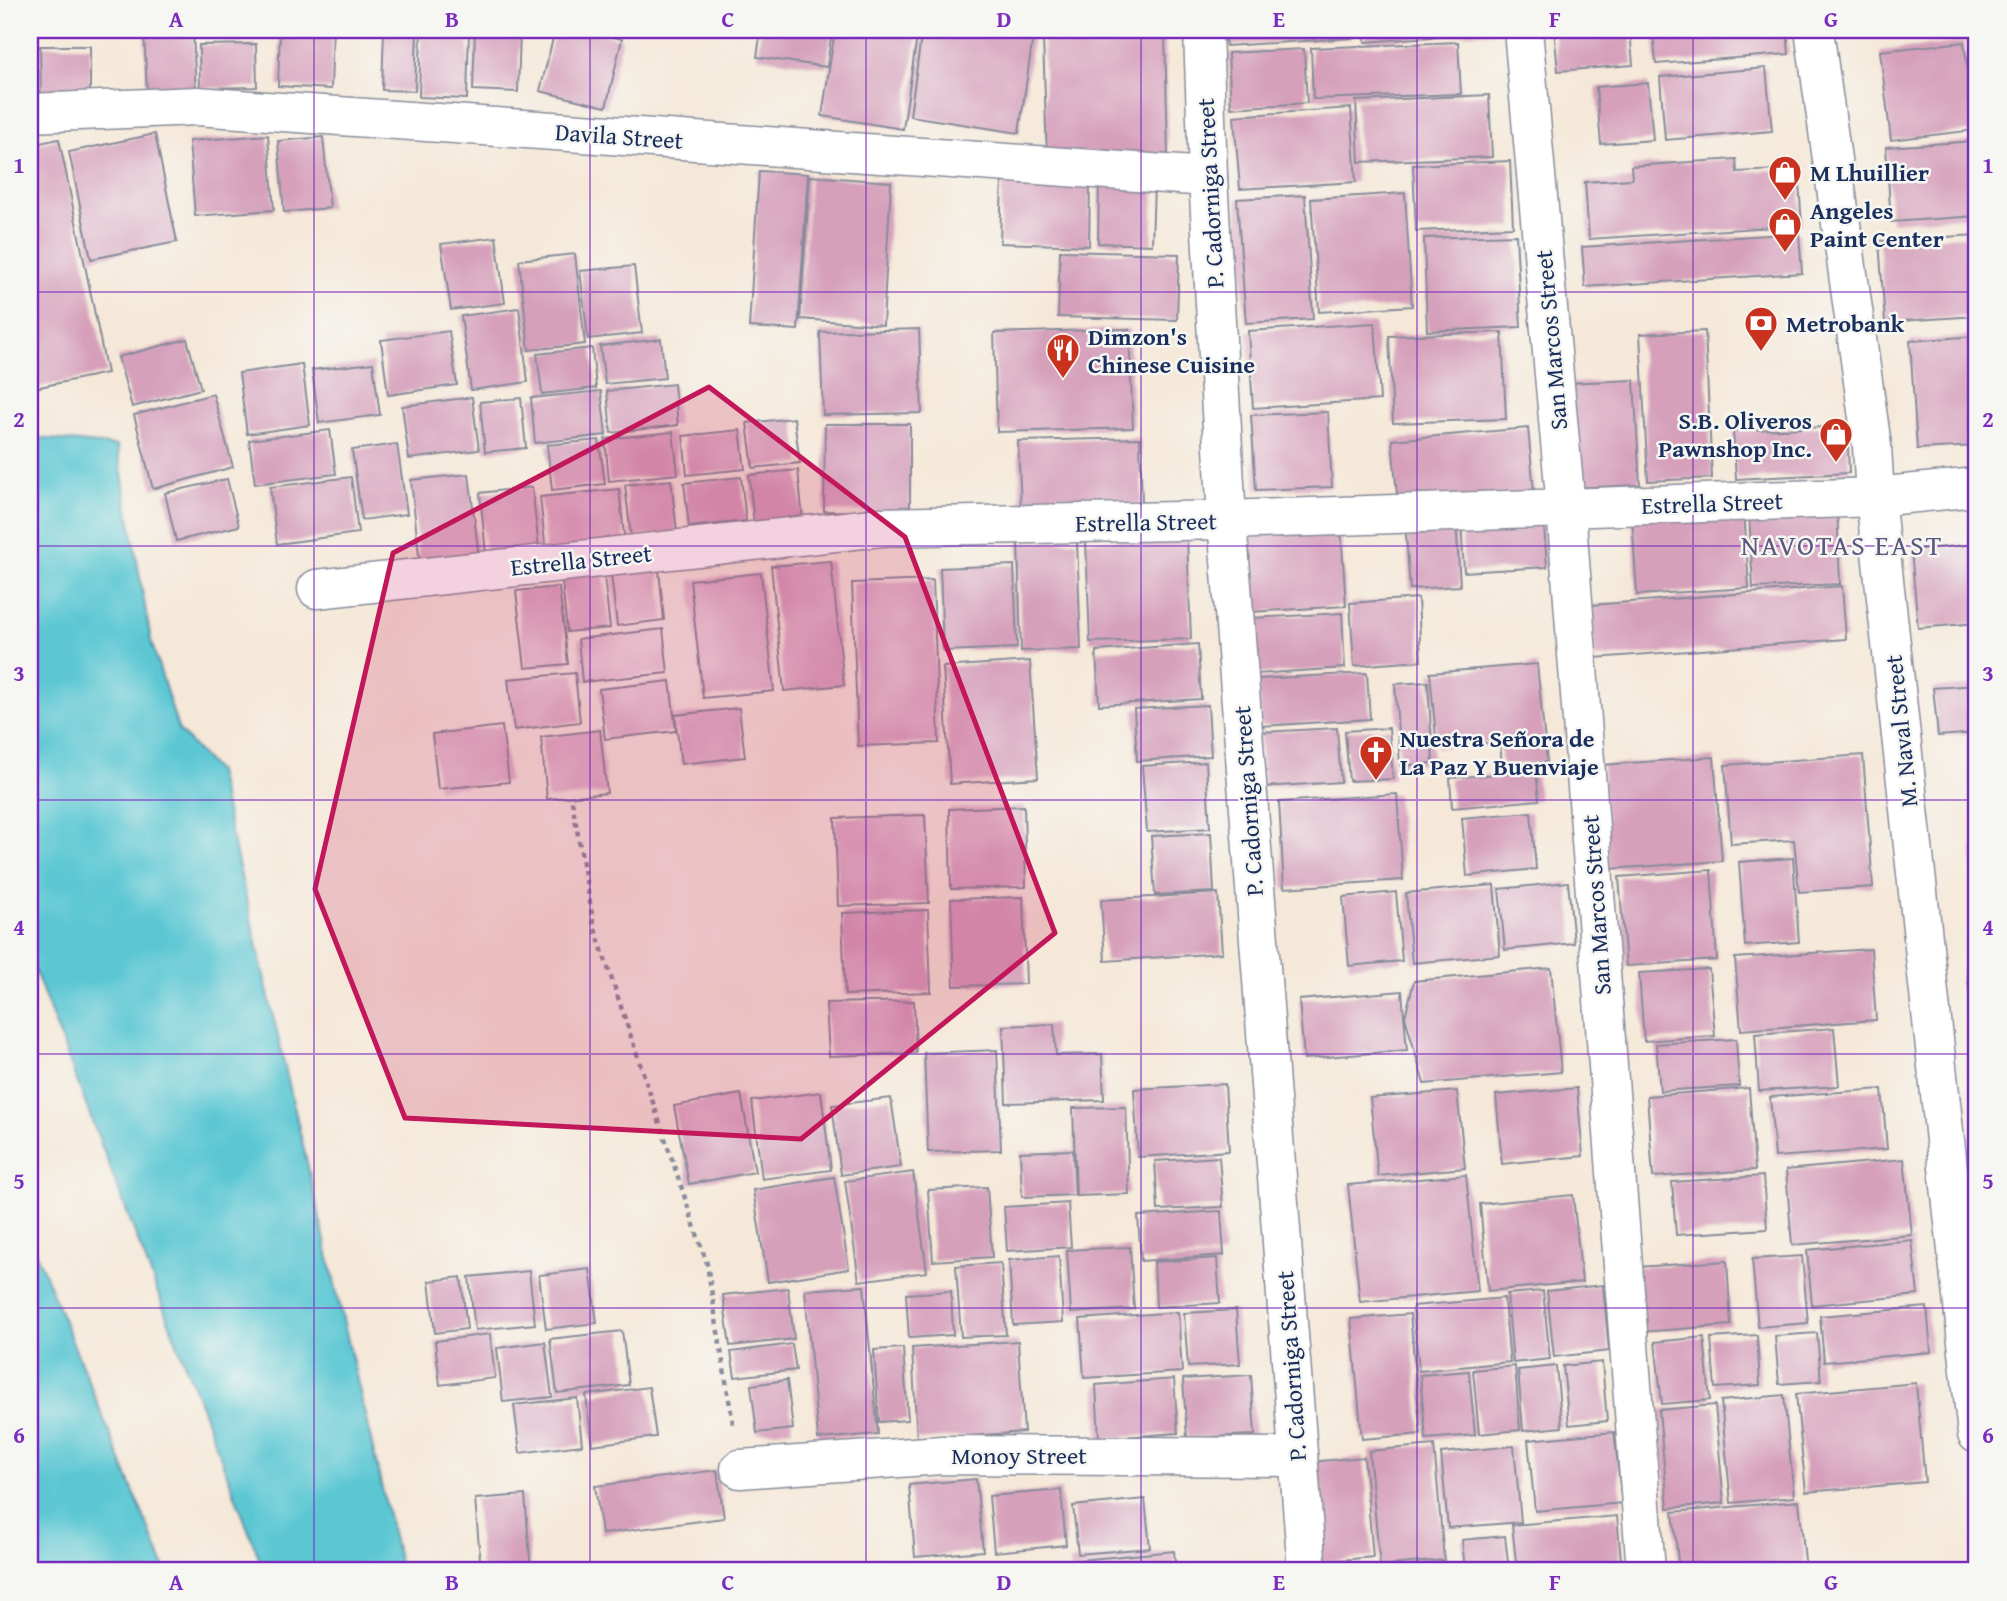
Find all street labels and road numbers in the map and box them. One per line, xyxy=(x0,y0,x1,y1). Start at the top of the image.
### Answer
street label: P. Cadorniga Street xyxy=(1188,96,1232,289)
street label: Davila Street xyxy=(554,114,685,158)
street label: San Marcos Street xyxy=(1526,248,1576,432)
street label: Estrella Street xyxy=(1641,483,1784,523)
street label: Estrella Street xyxy=(1075,503,1218,541)
street label: Estrella Street xyxy=(509,535,654,585)
street label: M. Naval Street xyxy=(1876,653,1926,809)
street label: P. Cadorniga Street xyxy=(1224,704,1272,897)
street label: San Marcos Street xyxy=(1572,813,1620,996)
street label: P. Cadorniga Street xyxy=(1267,1269,1315,1462)
street label: Monoy Street xyxy=(951,1438,1087,1473)

